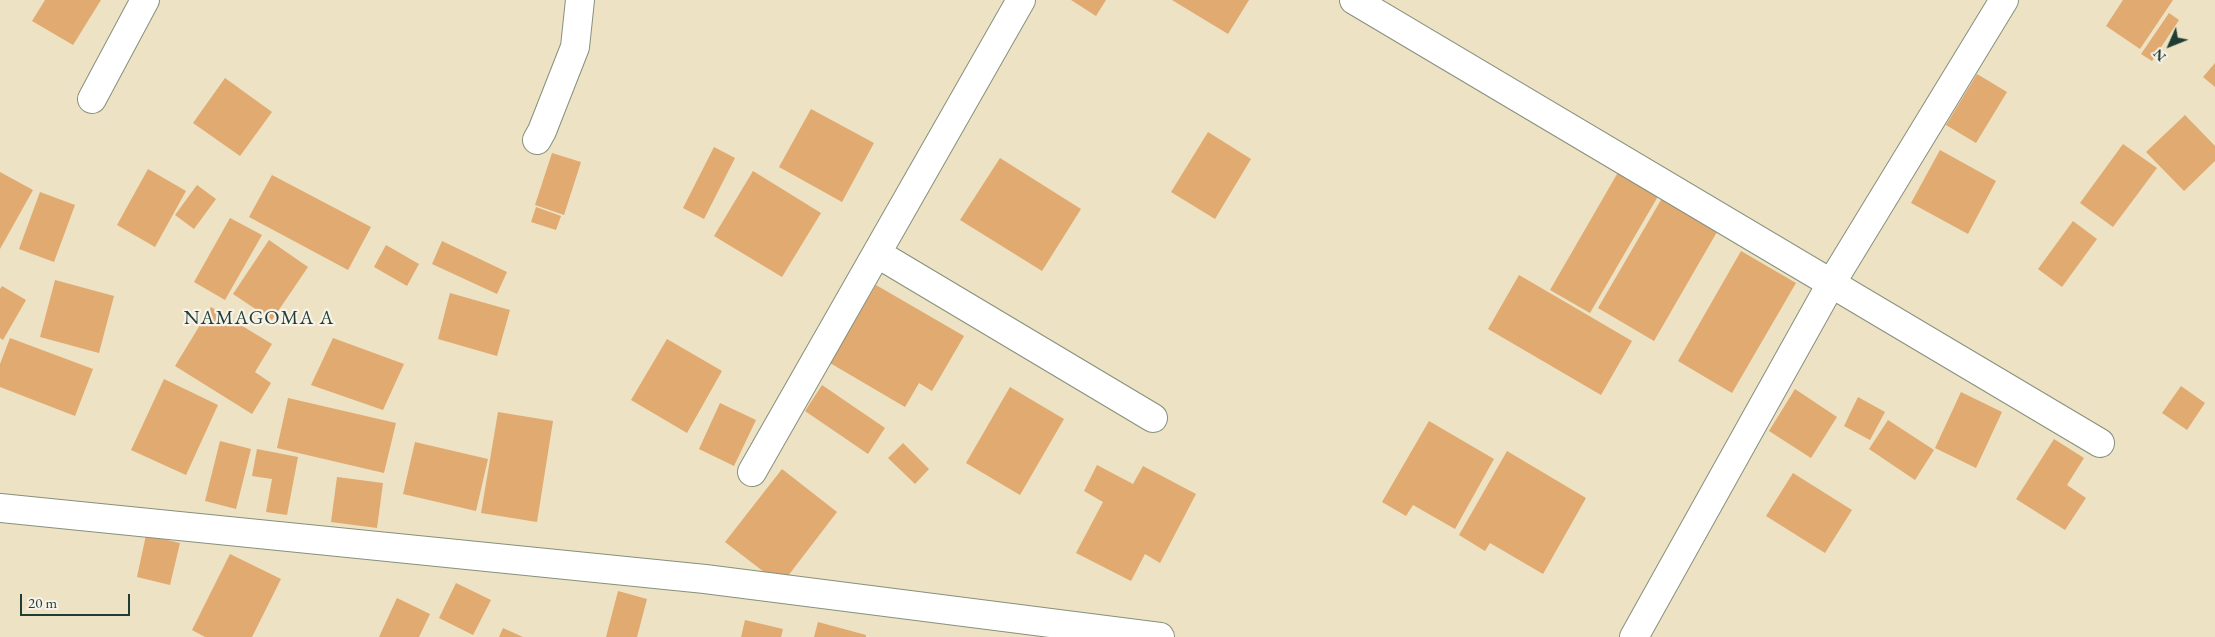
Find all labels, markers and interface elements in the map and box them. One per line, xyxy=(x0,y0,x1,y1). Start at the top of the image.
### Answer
north arrow xyxy=(2145,20,2195,70)
text: N xyxy=(2149,45,2170,66)
district label: NAMAGOMA A xyxy=(183,307,335,331)
scale bar xyxy=(22,584,132,616)
text: 20 m xyxy=(28,593,57,612)

